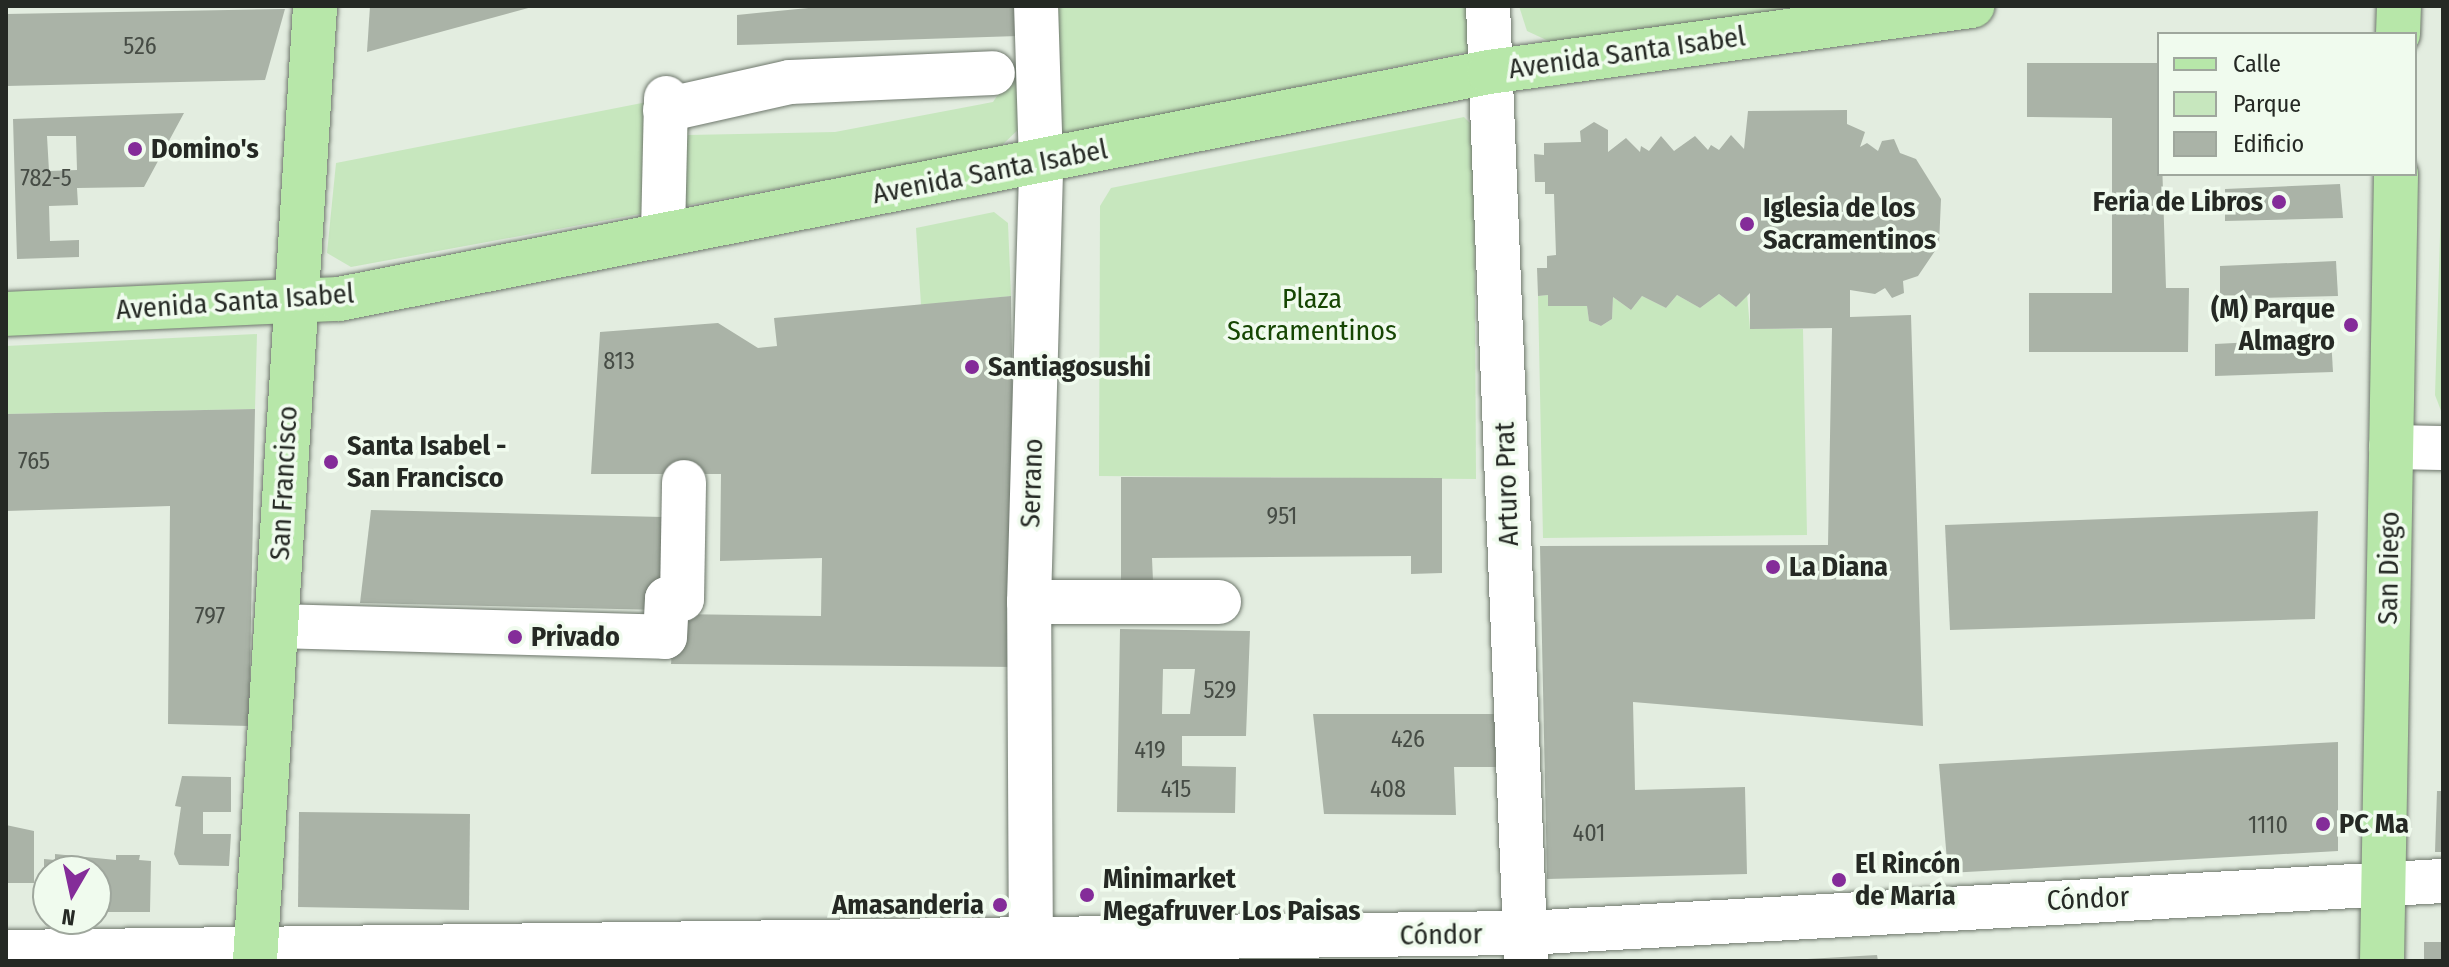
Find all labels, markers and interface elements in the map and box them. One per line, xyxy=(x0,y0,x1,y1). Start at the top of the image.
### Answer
street label: Avenida Santa Isabel xyxy=(1507,20,1747,86)
legend xyxy=(2157,32,2417,176)
house number: 526 xyxy=(123,33,157,61)
text: Calle xyxy=(2233,50,2281,78)
text: Parque xyxy=(2233,90,2301,118)
text: Edificio xyxy=(2233,130,2304,158)
place label: Domino's xyxy=(151,132,259,166)
street label: Avenida Santa Isabel xyxy=(870,133,1110,211)
marker: Domino's xyxy=(126,140,144,158)
house number: 782-5 xyxy=(20,165,72,193)
place label: Feria de Libros xyxy=(2093,185,2263,219)
place label: Iglesia de los Sacramentinos xyxy=(1763,191,1936,257)
marker: Feria de Libros xyxy=(2270,193,2288,211)
marker: Iglesia de los Sacramentinos xyxy=(1738,215,1756,233)
street label: Avenida Santa Isabel xyxy=(115,277,355,327)
park label: Plaza Sacramentinos xyxy=(1227,282,1397,348)
place label: (M) Parque Almagro xyxy=(2211,292,2335,358)
marker: (M) Parque Almagro xyxy=(2342,316,2360,334)
house number: 813 xyxy=(603,348,635,376)
place label: Santiagosushi xyxy=(988,350,1151,384)
marker: Santiagosushi xyxy=(963,358,981,376)
street label: San Francisco xyxy=(263,405,305,561)
street label: Arturo Prat xyxy=(1488,421,1526,547)
place label: Santa Isabel - San Francisco xyxy=(347,429,506,495)
street label: Serrano xyxy=(1014,438,1050,528)
house number: 765 xyxy=(18,448,50,476)
marker: Santa Isabel - San Francisco xyxy=(322,453,340,471)
house number: 951 xyxy=(1267,503,1297,531)
street label: San Diego xyxy=(2371,511,2407,625)
place label: La Diana xyxy=(1789,550,1888,584)
marker: La Diana xyxy=(1764,558,1782,576)
house number: 797 xyxy=(195,603,225,631)
place label: Privado xyxy=(531,620,620,654)
marker: Privado xyxy=(506,628,524,646)
house number: 529 xyxy=(1204,677,1236,705)
house number: 426 xyxy=(1391,726,1425,754)
house number: 419 xyxy=(1134,737,1166,765)
house number: 415 xyxy=(1161,776,1191,804)
house number: 408 xyxy=(1370,776,1406,804)
place label: PC Ma xyxy=(2339,807,2409,841)
house number: 1110 xyxy=(2248,812,2288,840)
marker: PC Ma xyxy=(2314,815,2332,833)
house number: 401 xyxy=(1573,820,1605,848)
place label: El Rincón de María xyxy=(1855,847,1960,913)
north arrow xyxy=(32,855,112,935)
place label: Minimarket Megafruver Los Paisas xyxy=(1103,862,1360,928)
marker: El Rincón de María xyxy=(1830,871,1848,889)
street label: Cóndor xyxy=(2046,880,2130,918)
marker: Minimarket Megafruver Los Paisas xyxy=(1078,886,1096,904)
place label: Amasanderia xyxy=(832,888,984,922)
marker: Amasanderia xyxy=(991,896,1009,914)
text: N xyxy=(60,903,77,932)
street label: Cóndor xyxy=(1399,917,1483,953)

